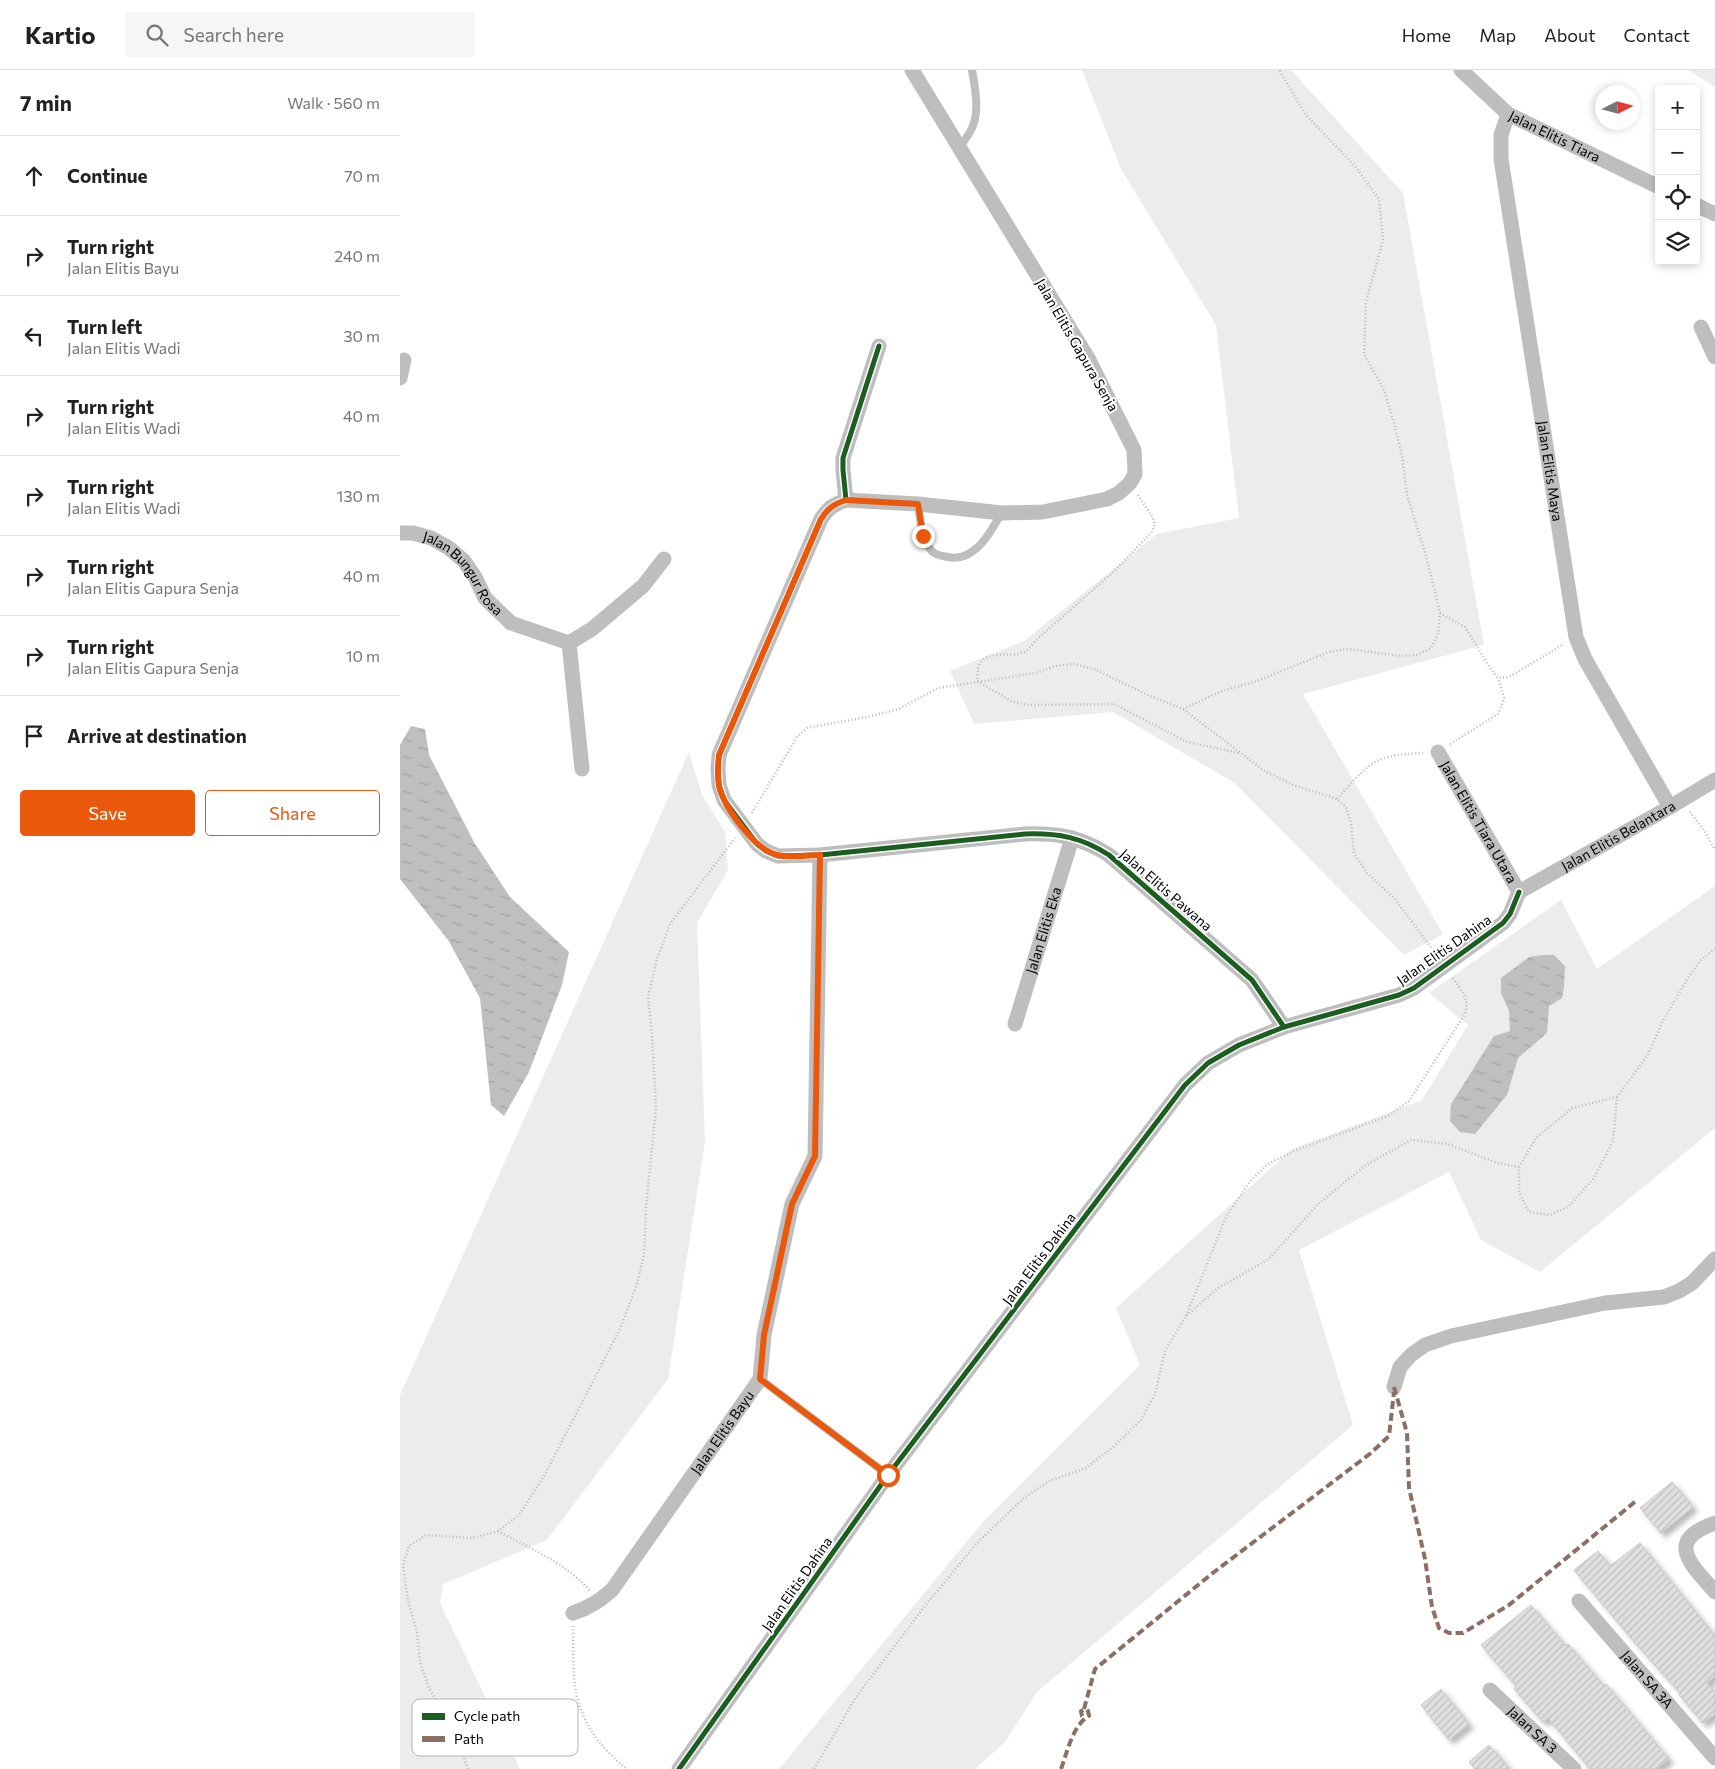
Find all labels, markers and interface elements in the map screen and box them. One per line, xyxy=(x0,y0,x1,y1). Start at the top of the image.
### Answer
search box xyxy=(125,12,475,57)
text: Kartio xyxy=(25,20,95,49)
icon: search xyxy=(143,21,171,49)
text: Search here xyxy=(183,23,284,46)
text: Home xyxy=(1402,24,1451,46)
text: Map xyxy=(1479,24,1516,46)
text: About xyxy=(1544,24,1596,46)
text: Contact xyxy=(1624,24,1690,46)
north arrow xyxy=(1595,85,1640,130)
map controls xyxy=(1655,85,1700,265)
button: + xyxy=(1655,85,1700,130)
text: 7 min xyxy=(20,90,72,115)
text: Walk · 560 m xyxy=(287,93,380,112)
street label: Jalan Elitis Tiara xyxy=(1506,107,1603,165)
button: − xyxy=(1655,130,1700,175)
icon: ahead xyxy=(20,162,48,190)
text: Continue xyxy=(67,164,147,187)
text: 70 m xyxy=(344,166,380,185)
button: locate xyxy=(1655,175,1700,220)
button: layers xyxy=(1655,220,1700,265)
text: Turn right xyxy=(67,235,154,258)
icon: right xyxy=(20,242,48,270)
text: 240 m xyxy=(334,246,380,265)
text: Jalan Elitis Bayu xyxy=(67,258,179,277)
street label: Jalan Elitis Gapura Senja xyxy=(1032,275,1122,414)
text: Turn left xyxy=(67,315,142,338)
icon: left xyxy=(20,322,48,350)
text: 30 m xyxy=(343,326,380,345)
text: Jalan Elitis Wadi xyxy=(67,338,181,357)
text: Turn right xyxy=(67,395,154,418)
icon: right xyxy=(20,402,48,430)
text: 40 m xyxy=(343,406,380,425)
text: Jalan Elitis Wadi xyxy=(67,418,181,437)
street label: Jalan Elitis Maya xyxy=(1534,419,1567,523)
text: Turn right xyxy=(67,475,154,498)
icon: right xyxy=(20,482,48,510)
text: 130 m xyxy=(337,486,380,505)
text: Jalan Elitis Wadi xyxy=(67,498,181,517)
route end xyxy=(912,525,935,548)
street label: Jalan Bungur Rosa xyxy=(421,527,507,619)
text: Turn right xyxy=(67,555,154,578)
icon: right xyxy=(20,562,48,590)
text: 40 m xyxy=(343,566,380,585)
text: Jalan Elitis Gapura Senja xyxy=(67,578,239,597)
text: Turn right xyxy=(67,635,154,658)
icon: right xyxy=(20,642,48,670)
text: 10 m xyxy=(346,646,380,665)
text: Jalan Elitis Gapura Senja xyxy=(67,658,239,677)
icon: arrive xyxy=(20,722,48,750)
text: Arrive at destination xyxy=(67,724,247,747)
street label: Jalan Elitis Tiara Utara xyxy=(1437,758,1521,886)
button: Save xyxy=(20,790,195,836)
button: Share xyxy=(205,790,380,836)
street label: Jalan Elitis Belantara xyxy=(1558,797,1678,874)
street label: Jalan Elitis Pawana xyxy=(1117,845,1216,934)
street label: Jalan Elitis Eka xyxy=(1022,885,1065,976)
street label: Jalan Elitis Dahina xyxy=(1393,911,1494,989)
street label: Jalan Elitis Dahina xyxy=(998,1209,1079,1308)
street label: Jalan Elitis Bayu xyxy=(687,1387,757,1477)
route start xyxy=(877,1464,900,1487)
street label: Jalan Elitis Dahina xyxy=(758,1533,836,1634)
street label: Jalan SA 3A xyxy=(1618,1647,1677,1712)
legend xyxy=(412,1699,578,1756)
street label: Jalan SA 3 xyxy=(1504,1702,1561,1757)
text: Cycle path xyxy=(454,1707,520,1724)
text: Path xyxy=(454,1730,484,1747)

